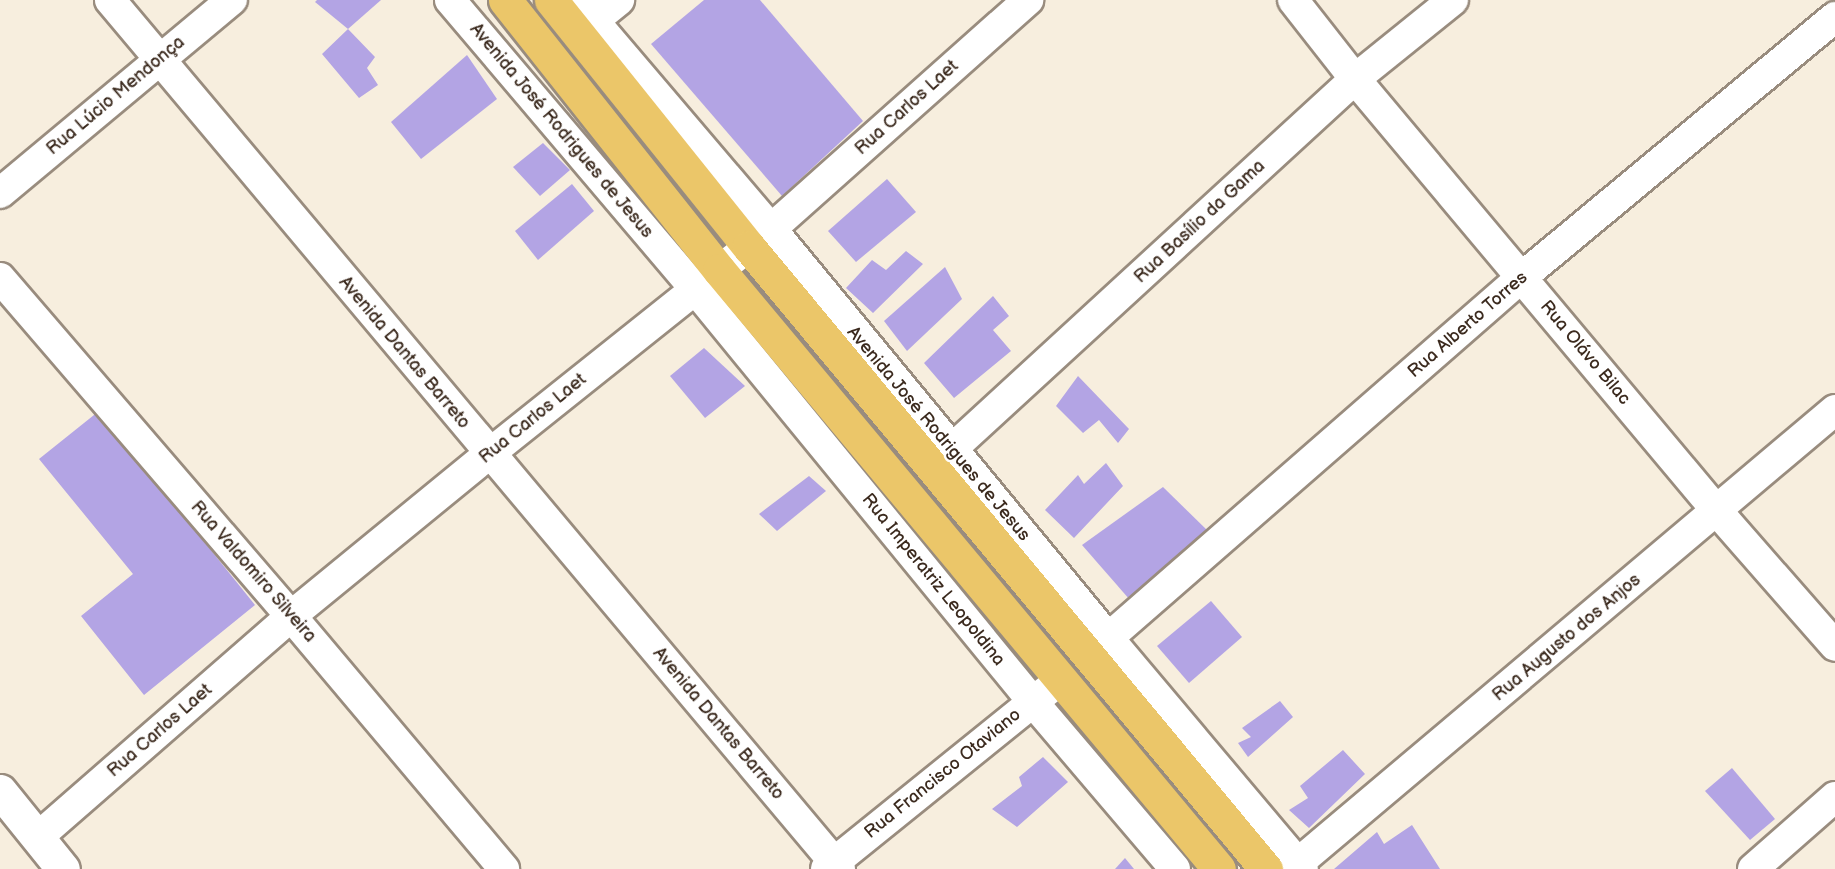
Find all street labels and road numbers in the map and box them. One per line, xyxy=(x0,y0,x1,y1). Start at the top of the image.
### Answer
street label: Avenida José Rodrigues de Jesus xyxy=(464,19,658,243)
street label: Rua Lúcio Mendonça xyxy=(42,32,190,160)
street label: Rua Carlos Laet xyxy=(851,56,963,160)
street label: Rua Basílio da Gama xyxy=(1130,156,1270,288)
street label: Rua Alberto Torres xyxy=(1404,267,1532,383)
street label: Avenida Dantas Barreto xyxy=(334,272,474,434)
street label: Rua Olávo Bilac xyxy=(1535,297,1635,409)
street label: Avenida José Rodrigues de Jesus xyxy=(841,322,1035,546)
street label: Rua Carlos Laet xyxy=(475,369,591,469)
street label: Rua Imperatriz Leopoldina xyxy=(857,489,1009,671)
street label: Rua Valdomiro Silveira xyxy=(185,497,321,647)
street label: Rua Augusto dos Anjos xyxy=(1488,570,1646,706)
street label: Avenida Dantas Barreto xyxy=(648,643,788,805)
street label: Rua Carlos Laet xyxy=(103,680,217,782)
street label: Rua Francisco Otaviano xyxy=(861,704,1025,844)

